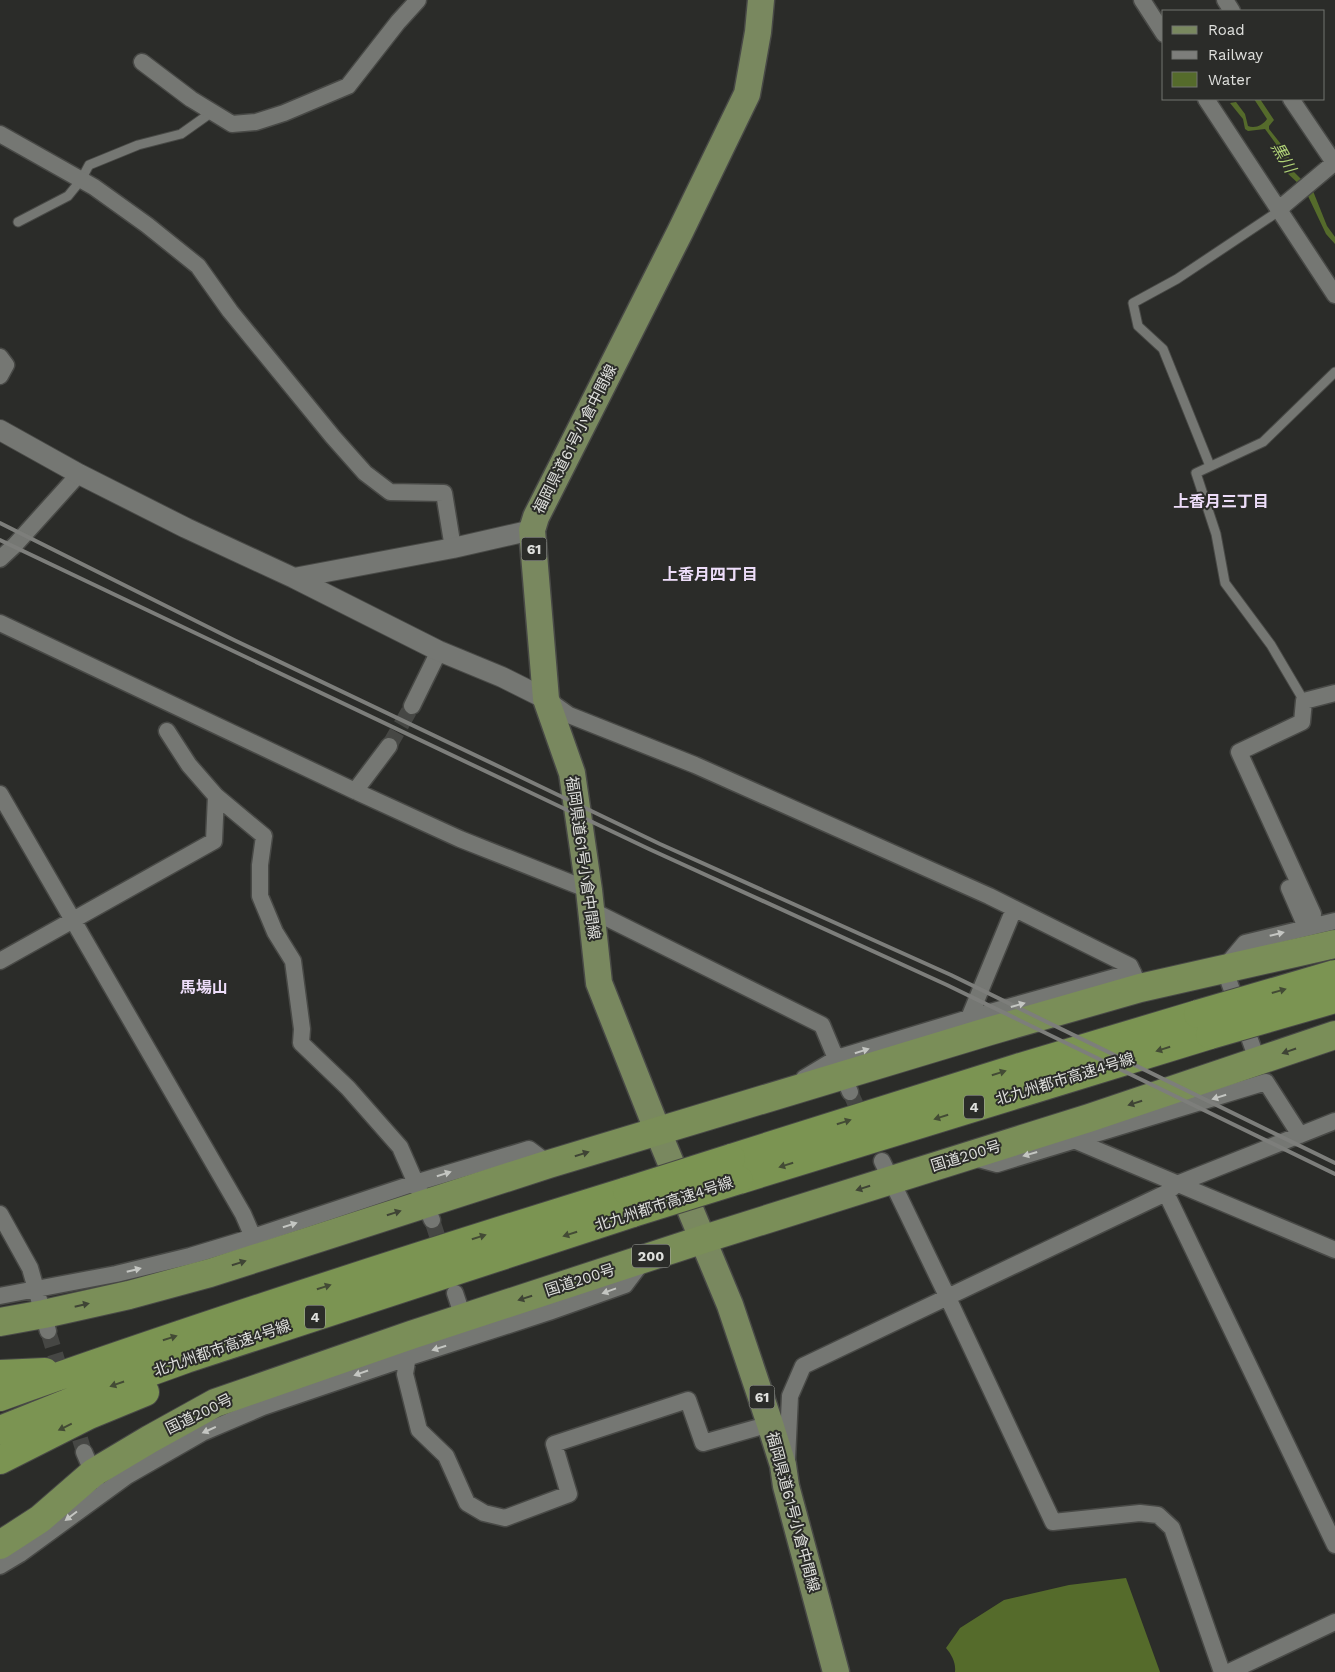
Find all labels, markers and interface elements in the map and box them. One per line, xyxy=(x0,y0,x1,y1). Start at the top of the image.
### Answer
legend xyxy=(1162,10,1325,100)
text: Road xyxy=(1208,21,1245,39)
text: Railway xyxy=(1208,46,1263,64)
text: Water xyxy=(1208,71,1251,89)
water label: 黒川 xyxy=(1267,139,1301,178)
street label: 福岡県道61号小倉中間線 xyxy=(530,361,620,517)
district label: 上香月三丁目 xyxy=(1173,492,1269,511)
road number: 61 xyxy=(522,538,546,560)
district label: 上香月四丁目 xyxy=(662,565,758,584)
street label: 福岡県道61号小倉中間線 xyxy=(563,775,603,941)
one-way arrow xyxy=(1270,930,1285,938)
district label: 馬場山 xyxy=(180,978,228,997)
one-way arrow xyxy=(1271,986,1286,994)
one-way arrow xyxy=(1010,1000,1025,1008)
one-way arrow xyxy=(1155,1045,1170,1053)
one-way arrow xyxy=(854,1046,869,1054)
one-way arrow xyxy=(1281,1047,1296,1055)
street label: 北九州都市高速4号線 xyxy=(993,1049,1137,1109)
one-way arrow xyxy=(992,1069,1007,1077)
one-way arrow xyxy=(1212,1093,1227,1101)
road number: 4 xyxy=(964,1096,984,1118)
one-way arrow xyxy=(1127,1099,1142,1107)
one-way arrow xyxy=(933,1114,948,1122)
one-way arrow xyxy=(837,1118,852,1126)
street label: 国道200号 xyxy=(929,1137,1003,1175)
one-way arrow xyxy=(575,1150,590,1158)
one-way arrow xyxy=(1022,1151,1037,1159)
one-way arrow xyxy=(778,1162,793,1170)
one-way arrow xyxy=(437,1170,452,1178)
street label: 北九州都市高速4号線 xyxy=(593,1173,735,1235)
one-way arrow xyxy=(855,1184,870,1192)
one-way arrow xyxy=(386,1209,401,1217)
one-way arrow xyxy=(282,1221,297,1228)
one-way arrow xyxy=(562,1230,577,1238)
one-way arrow xyxy=(471,1232,486,1240)
road number: 200 xyxy=(632,1244,670,1268)
one-way arrow xyxy=(232,1259,247,1267)
street label: 国道200号 xyxy=(543,1260,617,1300)
one-way arrow xyxy=(126,1266,141,1274)
one-way arrow xyxy=(317,1283,332,1290)
one-way arrow xyxy=(602,1287,617,1295)
one-way arrow xyxy=(518,1295,533,1302)
one-way arrow xyxy=(75,1301,90,1309)
road number: 4 xyxy=(305,1305,325,1328)
street label: 北九州都市高速4号線 xyxy=(151,1316,293,1380)
one-way arrow xyxy=(163,1334,178,1342)
one-way arrow xyxy=(431,1344,446,1352)
one-way arrow xyxy=(353,1370,368,1378)
one-way arrow xyxy=(109,1380,124,1388)
road number: 61 xyxy=(750,1385,774,1408)
street label: 国道200号 xyxy=(163,1390,235,1438)
one-way arrow xyxy=(58,1423,72,1431)
one-way arrow xyxy=(202,1427,216,1435)
street label: 福岡県道61号小倉中間線 xyxy=(763,1430,823,1594)
one-way arrow xyxy=(64,1511,78,1521)

